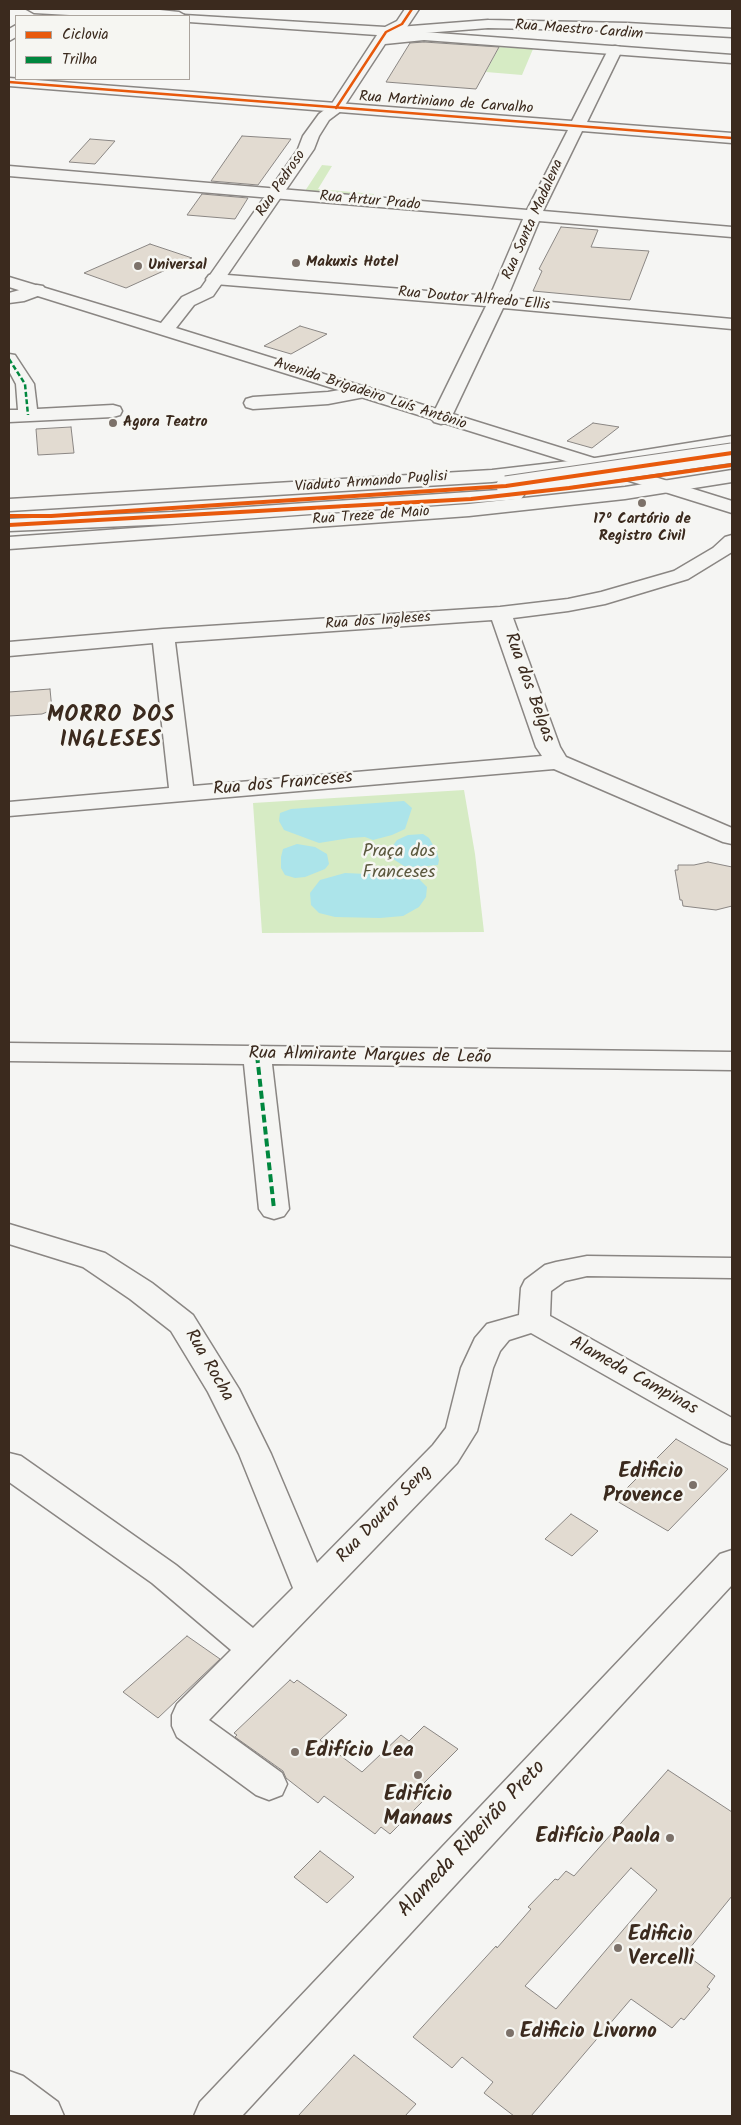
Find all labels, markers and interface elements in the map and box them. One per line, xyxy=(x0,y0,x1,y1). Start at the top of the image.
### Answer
legend xyxy=(15,15,190,80)
street label: Rua Maestro Cardim xyxy=(514,18,644,44)
text: Ciclovia xyxy=(62,23,109,47)
text: Trilha xyxy=(62,48,97,72)
street label: Rua Martiniano de Carvalho xyxy=(358,89,534,119)
street label: Rua Pedroso xyxy=(253,147,311,221)
street label: Rua Santa Madalena xyxy=(499,157,569,283)
street label: Rua Artur Prado xyxy=(319,189,421,215)
place label: Makuxis Hotel xyxy=(306,254,398,272)
place label: Universal xyxy=(148,257,207,275)
marker: Makuxis Hotel xyxy=(290,257,302,269)
marker: Universal xyxy=(132,260,144,272)
street label: Rua Doutor Alfredo Ellis xyxy=(397,284,551,316)
street label: Avenida Brigadeiro Luís Antônio xyxy=(271,355,469,435)
place label: Agora Teatro xyxy=(123,414,208,432)
marker: Agora Teatro xyxy=(107,417,119,429)
street label: Viaduto Armando Puglisi xyxy=(294,469,448,497)
marker: 17º Cartório de Registro Civil xyxy=(636,497,648,509)
street label: Rua Treze de Maio xyxy=(312,504,430,530)
place label: 17º Cartório de Registro Civil xyxy=(593,511,691,546)
street label: Rua dos Ingleses xyxy=(325,609,431,635)
street label: Rua dos Belgas xyxy=(498,630,558,746)
district label: MORRO DOS INGLESES xyxy=(46,704,176,756)
street label: Rua dos Franceses xyxy=(212,768,354,802)
park label: Praça dos Franceses xyxy=(363,842,435,884)
street label: Rua Almirante Marques de Leão xyxy=(248,1044,492,1070)
street label: Rua Rocha xyxy=(179,1326,237,1406)
street label: Alameda Campinas xyxy=(565,1333,701,1421)
place label: Edificio Provence xyxy=(603,1460,683,1510)
street label: Rua Doutor Seng xyxy=(333,1462,437,1568)
marker: Edificio Provence xyxy=(687,1479,699,1491)
place label: Edifício Lea xyxy=(305,1739,414,1765)
marker: Edifício Lea xyxy=(289,1746,301,1758)
street label: Alameda Ribeirão Preto xyxy=(394,1756,552,1924)
marker: Edifício Manaus xyxy=(412,1769,424,1781)
place label: Edifício Manaus xyxy=(384,1783,452,1833)
place label: Edifício Paola xyxy=(536,1825,660,1851)
marker: Edifício Paola xyxy=(664,1832,676,1844)
place label: Edificio Vercelli xyxy=(628,1923,694,1973)
marker: Edificio Vercelli xyxy=(612,1942,624,1954)
place label: Edificio Livorno xyxy=(520,2020,657,2046)
marker: Edificio Livorno xyxy=(504,2027,516,2039)

